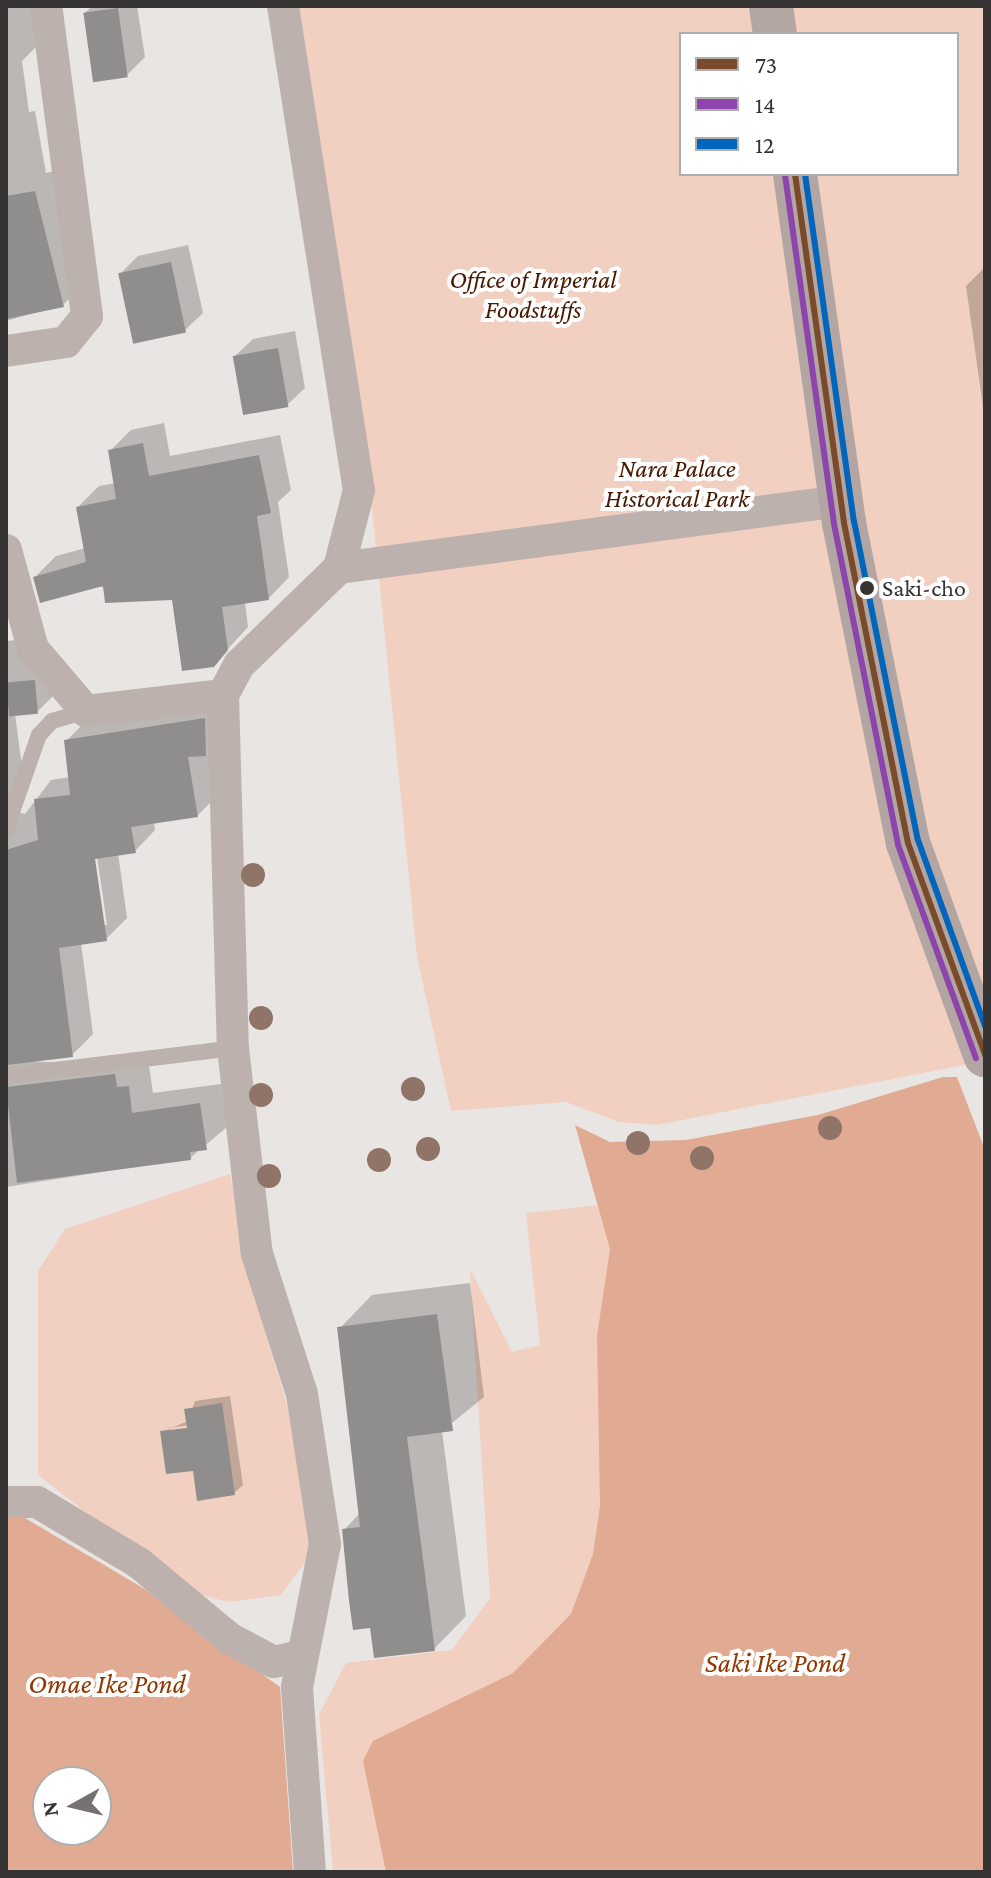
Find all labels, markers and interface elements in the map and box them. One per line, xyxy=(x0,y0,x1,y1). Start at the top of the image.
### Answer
legend xyxy=(679,32,959,176)
text: 73 xyxy=(755,51,777,78)
text: 14 xyxy=(755,91,775,118)
text: 12 xyxy=(755,131,774,158)
park label: Office of Imperial Foodstuffs xyxy=(449,264,617,326)
park label: Nara Palace Historical Park xyxy=(605,453,749,514)
place label: Saki-cho xyxy=(882,574,966,602)
marker: Saki-cho xyxy=(859,580,875,596)
water label: Saki Ike Pond xyxy=(705,1646,845,1680)
water label: Omae Ike Pond xyxy=(28,1667,186,1701)
north arrow xyxy=(32,1766,112,1846)
text: N xyxy=(36,1800,63,1818)

